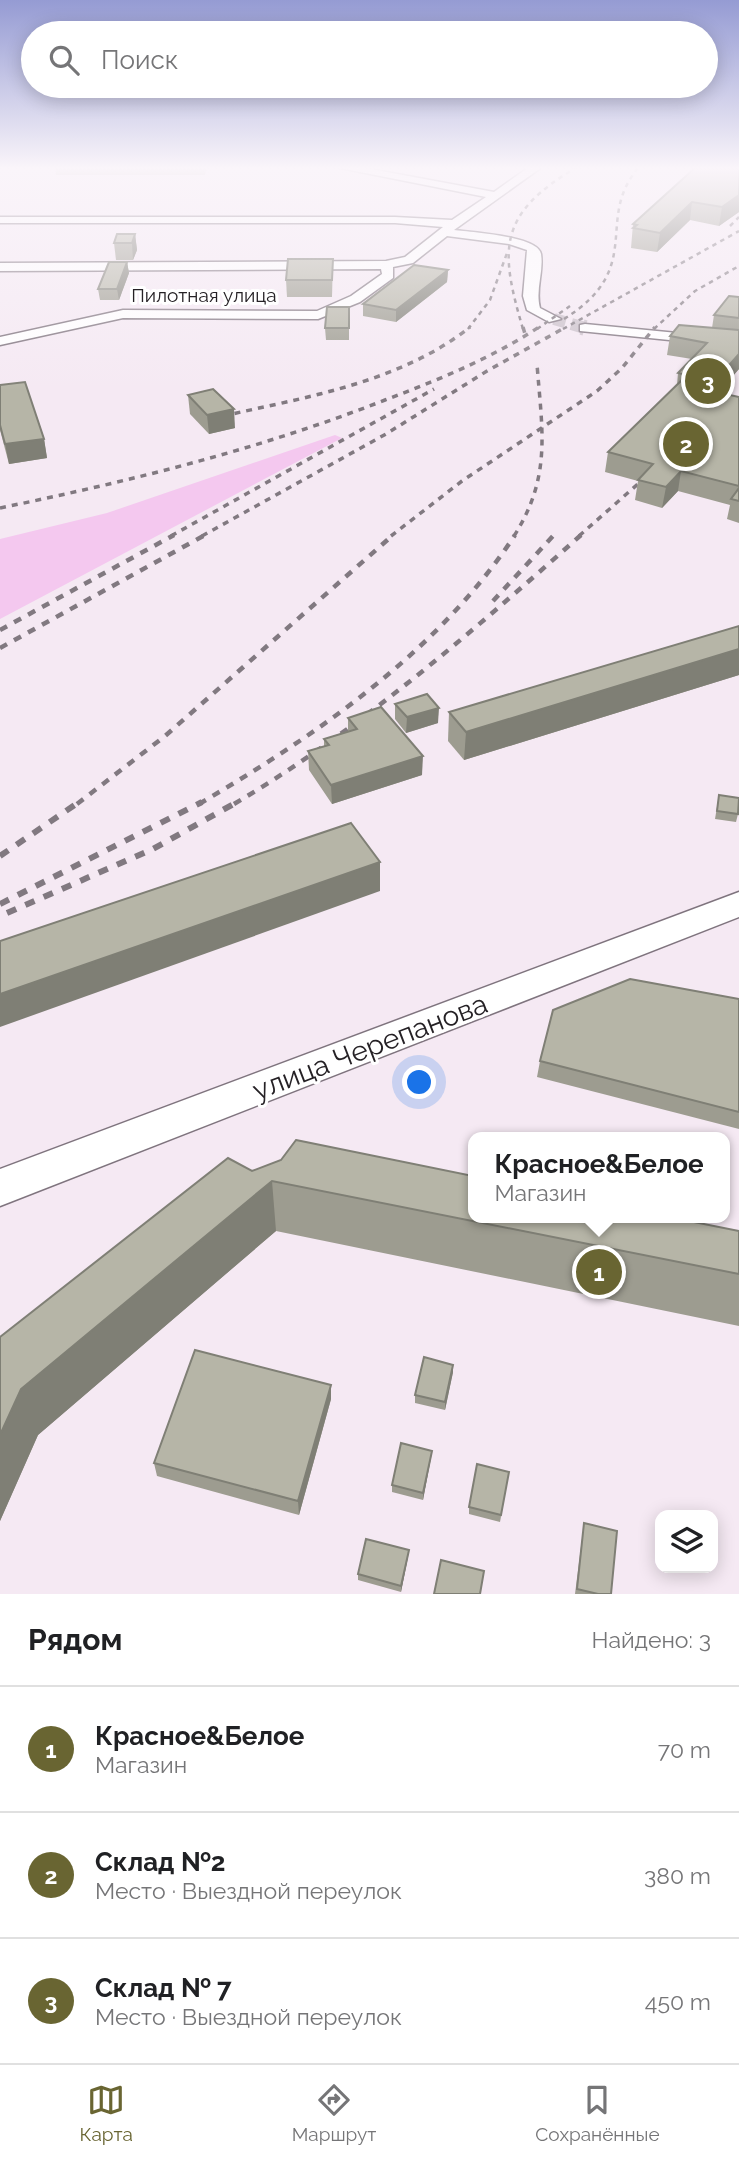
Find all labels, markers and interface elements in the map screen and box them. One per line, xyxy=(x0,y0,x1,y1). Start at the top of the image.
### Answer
search box xyxy=(21,21,718,98)
icon: search xyxy=(45,41,83,79)
text: Поиск xyxy=(101,45,178,75)
street label: Пилотная улица xyxy=(131,284,277,306)
pin: 3 xyxy=(685,355,731,407)
pin: 2 xyxy=(663,418,709,470)
street label: улица Черепанова xyxy=(248,987,492,1107)
your location xyxy=(402,1065,436,1099)
popup xyxy=(468,1132,730,1223)
text: Красное&Белое xyxy=(494,1149,704,1179)
text: Магазин xyxy=(494,1179,586,1206)
pin: 1 xyxy=(576,1246,622,1298)
map controls xyxy=(655,1510,718,1573)
button: layers xyxy=(655,1510,718,1573)
text: Рядом xyxy=(28,1622,122,1657)
text: Найдено: 3 xyxy=(592,1626,711,1653)
text: Красное&Белое xyxy=(95,1721,304,1751)
text: 1 xyxy=(45,1736,57,1763)
text: 70 m xyxy=(658,1736,711,1763)
text: Магазин xyxy=(95,1751,187,1778)
text: Склад №2 xyxy=(95,1847,225,1877)
text: 2 xyxy=(45,1862,57,1889)
text: 380 m xyxy=(644,1862,711,1889)
text: Место · Выездной переулок xyxy=(95,1877,402,1904)
text: Склад № 7 xyxy=(95,1973,232,2003)
text: 3 xyxy=(45,1988,57,2015)
text: 450 m xyxy=(645,1988,711,2015)
text: Место · Выездной переулок xyxy=(95,2003,402,2030)
tab: Карта xyxy=(79,2081,133,2145)
tab: Маршрут xyxy=(292,2081,376,2145)
tab: Сохранённые xyxy=(535,2081,660,2145)

